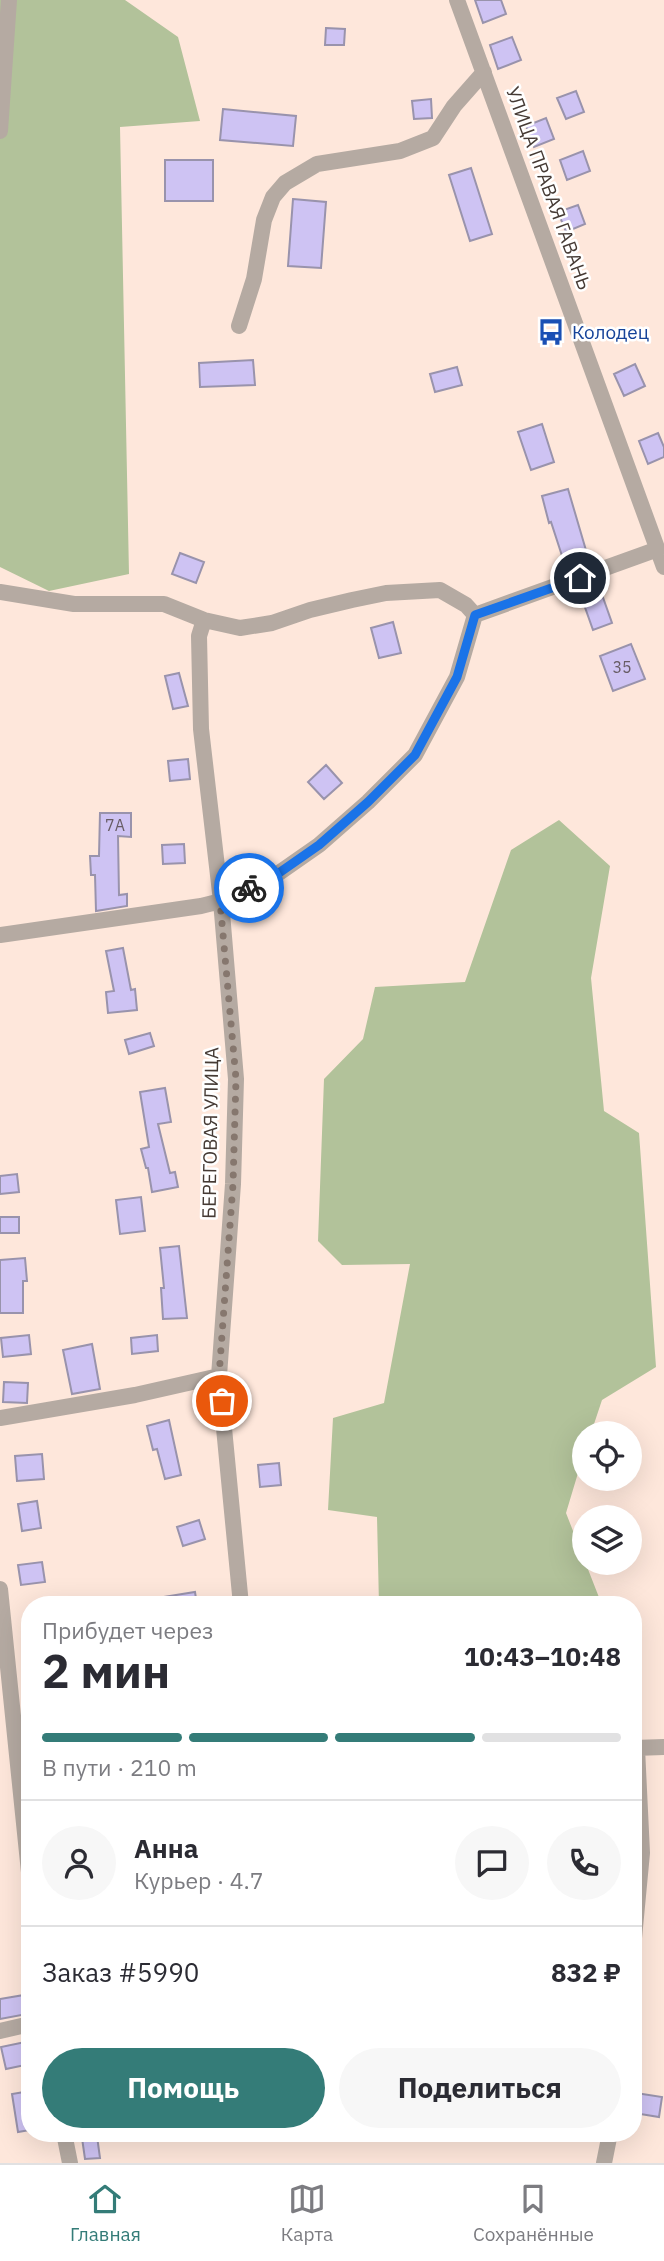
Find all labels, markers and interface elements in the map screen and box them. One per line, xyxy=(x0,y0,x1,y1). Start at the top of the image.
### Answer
street label: УЛИЦА ПРАВАЯ ГАВАНЬ xyxy=(501,83,597,293)
bus stop icon: Колодец xyxy=(536,317,566,347)
place label: Колодец xyxy=(572,320,649,344)
pin xyxy=(550,548,610,608)
icon: home xyxy=(561,559,599,597)
house number: 35 xyxy=(612,657,632,677)
house number: 7А xyxy=(105,815,125,835)
courier xyxy=(214,853,284,923)
icon: bike xyxy=(230,869,268,907)
street label: БЕРЕГОВАЯ УЛИЦА xyxy=(197,1047,223,1219)
pin xyxy=(192,1371,252,1431)
icon: bag xyxy=(203,1382,241,1420)
map controls xyxy=(572,1421,642,1575)
button: locate xyxy=(572,1421,642,1491)
button: layers xyxy=(572,1505,642,1575)
text: Прибудет через xyxy=(42,1615,214,1645)
text: 10:43–10:48 xyxy=(464,1639,621,1673)
text: 2 мин xyxy=(42,1641,170,1701)
text: В пути · 210 m xyxy=(42,1752,197,1782)
button: person xyxy=(42,1826,116,1900)
button: chat xyxy=(455,1826,529,1900)
button: phone xyxy=(547,1826,621,1900)
text: Анна xyxy=(134,1831,198,1865)
text: Курьер · 4.7 xyxy=(134,1865,264,1895)
text: Заказ #5990 xyxy=(42,1955,199,1989)
text: 832 ₽ xyxy=(551,1955,621,1989)
button: Помощь xyxy=(42,2048,325,2128)
button: Поделиться xyxy=(339,2048,621,2128)
tab: Главная xyxy=(70,2180,141,2246)
tab: Карта xyxy=(281,2180,333,2246)
tab: Сохранённые xyxy=(473,2180,594,2246)

